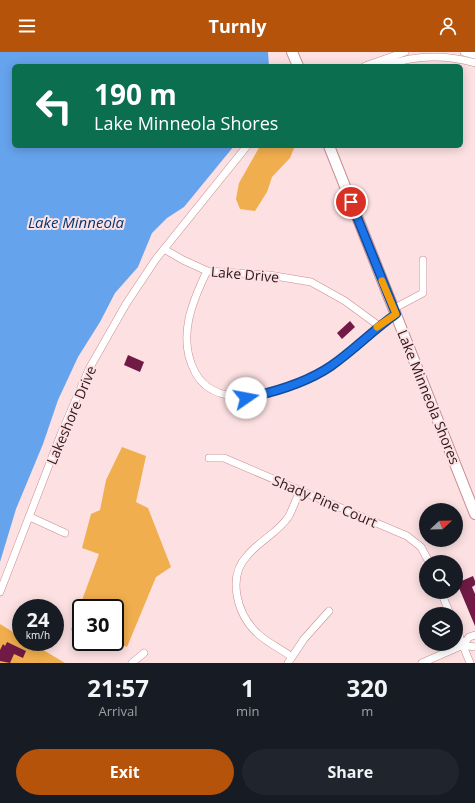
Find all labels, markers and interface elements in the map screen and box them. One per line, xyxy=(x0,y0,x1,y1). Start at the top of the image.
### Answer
text: Turnly xyxy=(209,14,267,38)
icon: menu xyxy=(16,15,38,37)
icon: person xyxy=(437,15,459,37)
text: 190 m xyxy=(94,75,177,113)
icon: left xyxy=(28,80,80,132)
text: Lake Minneola Shores xyxy=(94,111,278,135)
pin xyxy=(334,185,368,219)
icon: arrive xyxy=(340,191,362,213)
water label: Lake Minneola xyxy=(28,212,125,232)
street label: Lake Drive xyxy=(210,262,280,286)
street label: Lake Minneola Shores xyxy=(393,327,465,467)
street label: Lakeshore Drive xyxy=(42,363,100,467)
position arrow xyxy=(225,377,267,419)
street label: Shady Pine Court xyxy=(270,470,380,532)
north arrow xyxy=(419,503,463,547)
map controls xyxy=(419,503,463,651)
button: search xyxy=(419,555,463,599)
speed limit sign: 30 xyxy=(72,599,124,651)
text: 24 xyxy=(27,606,49,633)
button: layers xyxy=(419,607,463,651)
text: km/h xyxy=(26,628,50,642)
text: 21:57 xyxy=(87,671,149,704)
text: 1 xyxy=(241,671,255,704)
text: 320 xyxy=(347,671,388,704)
text: Arrival xyxy=(98,702,138,720)
text: min xyxy=(236,702,259,720)
text: m xyxy=(361,702,373,720)
button: Exit xyxy=(16,749,234,795)
button: Share xyxy=(242,749,459,795)

